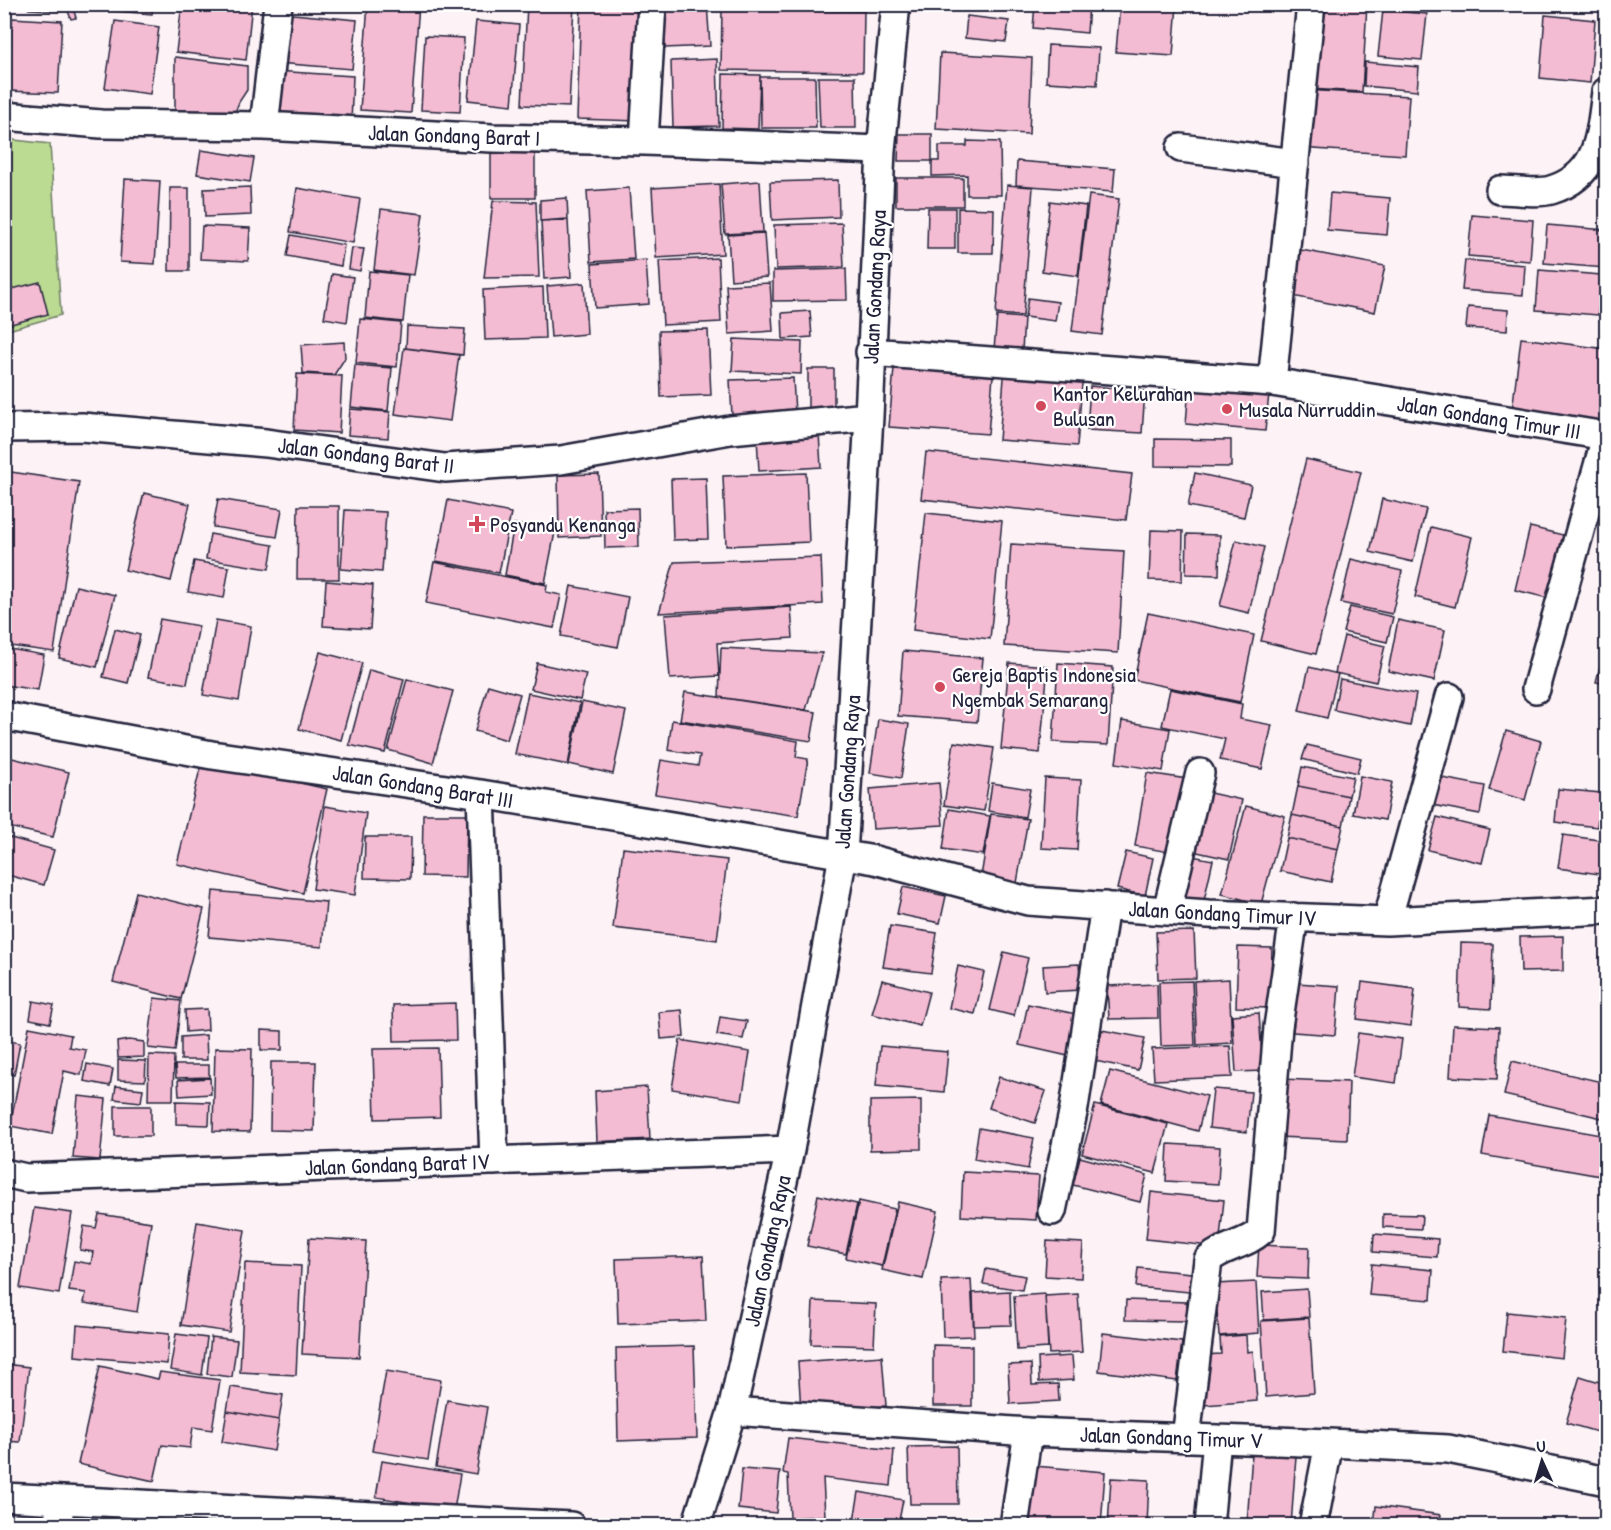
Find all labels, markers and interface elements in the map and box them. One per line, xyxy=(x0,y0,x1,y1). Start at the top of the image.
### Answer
street label: Jalan Gondang Barat I xyxy=(367,117,541,153)
street label: Jalan Gondang Raya xyxy=(855,209,893,365)
place label: Kantor Kelurahan Bulusan xyxy=(1053,378,1193,433)
street label: Jalan Gondang Timur III xyxy=(1395,388,1583,446)
place label: Musala Nurruddin xyxy=(1239,394,1376,424)
marker: Kantor Kelurahan Bulusan xyxy=(1034,399,1048,413)
marker: Musala Nurruddin xyxy=(1220,402,1234,416)
street label: Jalan Gondang Barat II xyxy=(276,429,456,481)
place label: Posyandu Kenanga xyxy=(490,509,636,539)
marker: Posyandu Kenanga xyxy=(468,515,486,533)
place label: Gereja Baptis Indonesia Ngembak Semarang xyxy=(952,659,1136,714)
marker: Gereja Baptis Indonesia Ngembak Semarang xyxy=(933,680,947,694)
street label: Jalan Gondang Raya xyxy=(827,694,867,850)
street label: Jalan Gondang Barat III xyxy=(330,757,516,815)
street label: Jalan Gondang Timur IV xyxy=(1128,893,1317,933)
street label: Jalan Gondang Barat IV xyxy=(304,1146,490,1182)
street label: Jalan Gondang Raya xyxy=(736,1172,798,1330)
street label: Jalan Gondang Timur V xyxy=(1079,1419,1263,1455)
north arrow xyxy=(1512,1431,1572,1491)
text: U xyxy=(1536,1435,1546,1457)

